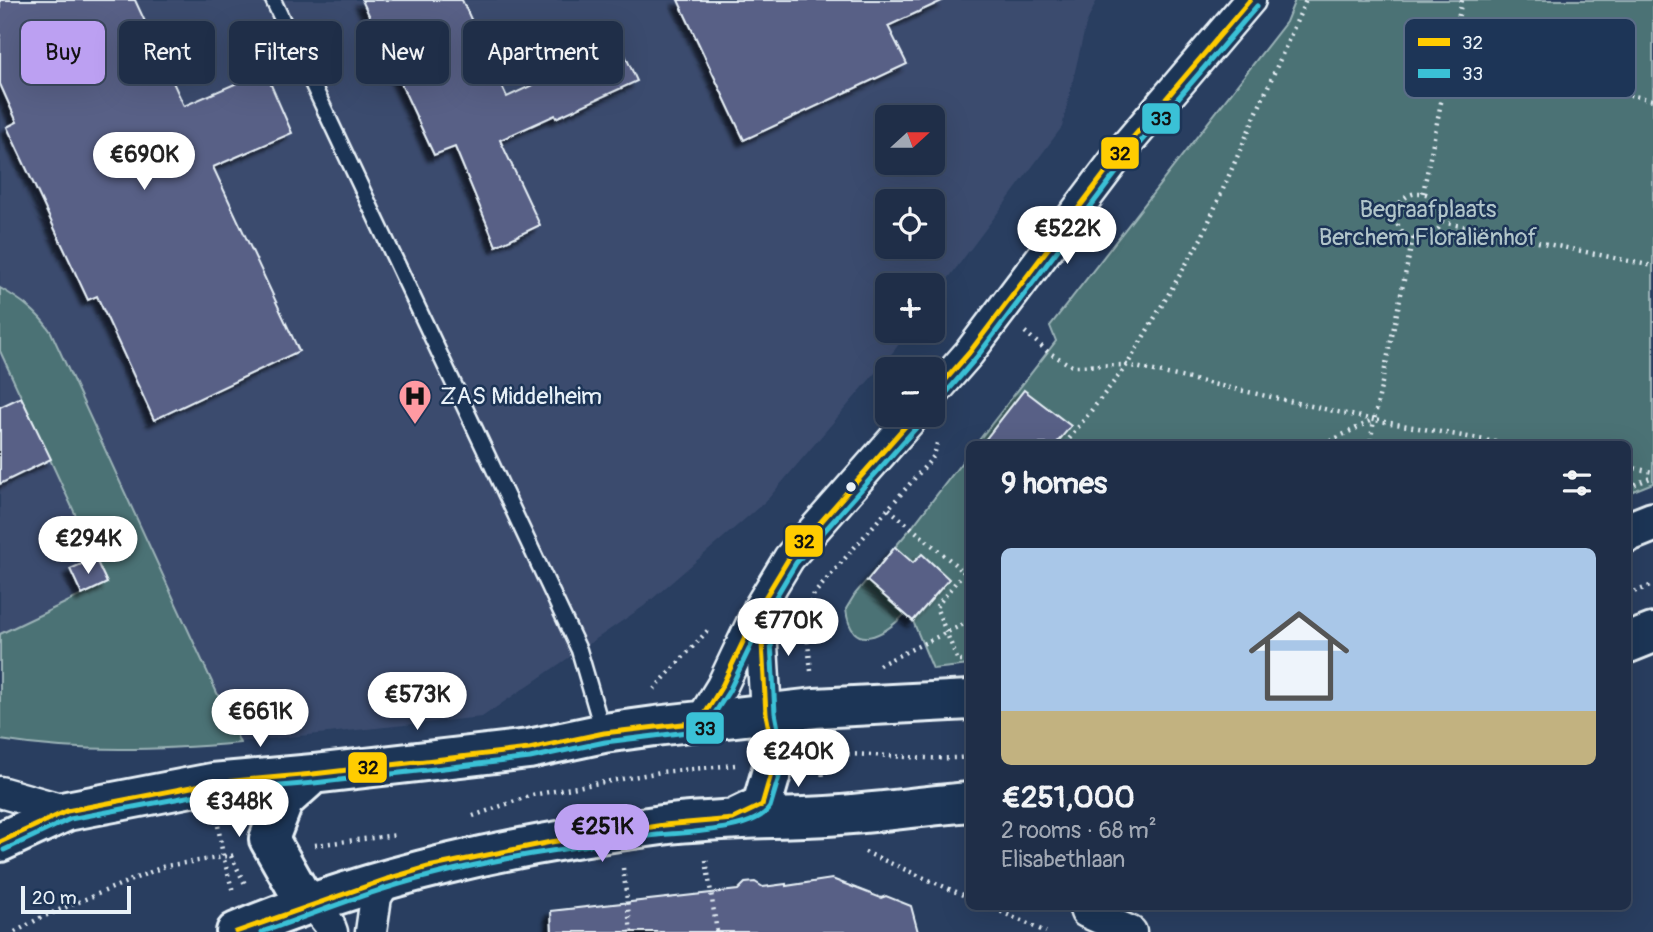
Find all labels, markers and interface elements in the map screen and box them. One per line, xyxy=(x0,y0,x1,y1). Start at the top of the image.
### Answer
legend xyxy=(1404,18,1636,98)
chip: Buy xyxy=(21,21,105,84)
chip: Rent xyxy=(119,21,215,84)
chip: Filters xyxy=(229,21,342,84)
chip: New xyxy=(356,21,449,84)
chip: Apartment xyxy=(463,21,623,84)
text: 32 xyxy=(1462,31,1483,55)
text: 33 xyxy=(1462,62,1483,86)
line badge: 33 xyxy=(1141,102,1181,135)
north arrow xyxy=(875,105,945,175)
map controls xyxy=(875,105,945,427)
text: 33 xyxy=(1150,107,1172,131)
pin: €690K xyxy=(95,132,193,192)
line badge: 32 xyxy=(1100,136,1140,170)
text: €690K xyxy=(109,140,179,169)
text: 32 xyxy=(1109,142,1131,166)
button: locate xyxy=(875,189,945,259)
park label: Begraafplaats Berchem Floraliënhof xyxy=(1319,195,1538,252)
pin: €522K xyxy=(1018,206,1116,266)
text: €522K xyxy=(1033,214,1101,243)
button: + xyxy=(875,273,945,343)
button: − xyxy=(875,357,945,427)
hospital icon: ZAS Middelheim xyxy=(396,377,434,426)
place label: ZAS Middelheim xyxy=(440,382,602,411)
icon: filters xyxy=(1558,464,1596,502)
text: 9 homes xyxy=(1001,465,1107,502)
unlabelled marker xyxy=(844,480,858,494)
pin: €294K xyxy=(39,516,137,576)
text: €294K xyxy=(54,524,122,553)
line badge: 32 xyxy=(784,524,824,558)
text: 32 xyxy=(793,530,815,554)
icon: home xyxy=(1236,593,1362,719)
pin: €770K xyxy=(739,598,837,658)
text: €770K xyxy=(753,606,823,635)
pin: €573K xyxy=(368,672,466,732)
text: €573K xyxy=(384,680,450,709)
pin: €661K xyxy=(211,690,309,749)
text: €661K xyxy=(228,697,292,726)
line badge: 33 xyxy=(685,711,725,745)
text: 33 xyxy=(694,717,716,741)
pin: €240K xyxy=(749,730,847,789)
text: €240K xyxy=(763,737,833,766)
line badge: 32 xyxy=(347,751,388,784)
text: 32 xyxy=(357,756,379,780)
text: €251,000 xyxy=(1001,779,1135,816)
pin: €348K xyxy=(190,780,288,839)
text: €348K xyxy=(206,787,272,816)
pin: €251K xyxy=(553,804,651,864)
text: €251K xyxy=(570,812,634,841)
text: 2 rooms · 68 m² xyxy=(1001,816,1157,845)
text: Elisabethlaan xyxy=(1001,845,1125,874)
scale bar xyxy=(21,883,131,915)
text: 20 m xyxy=(32,886,77,910)

